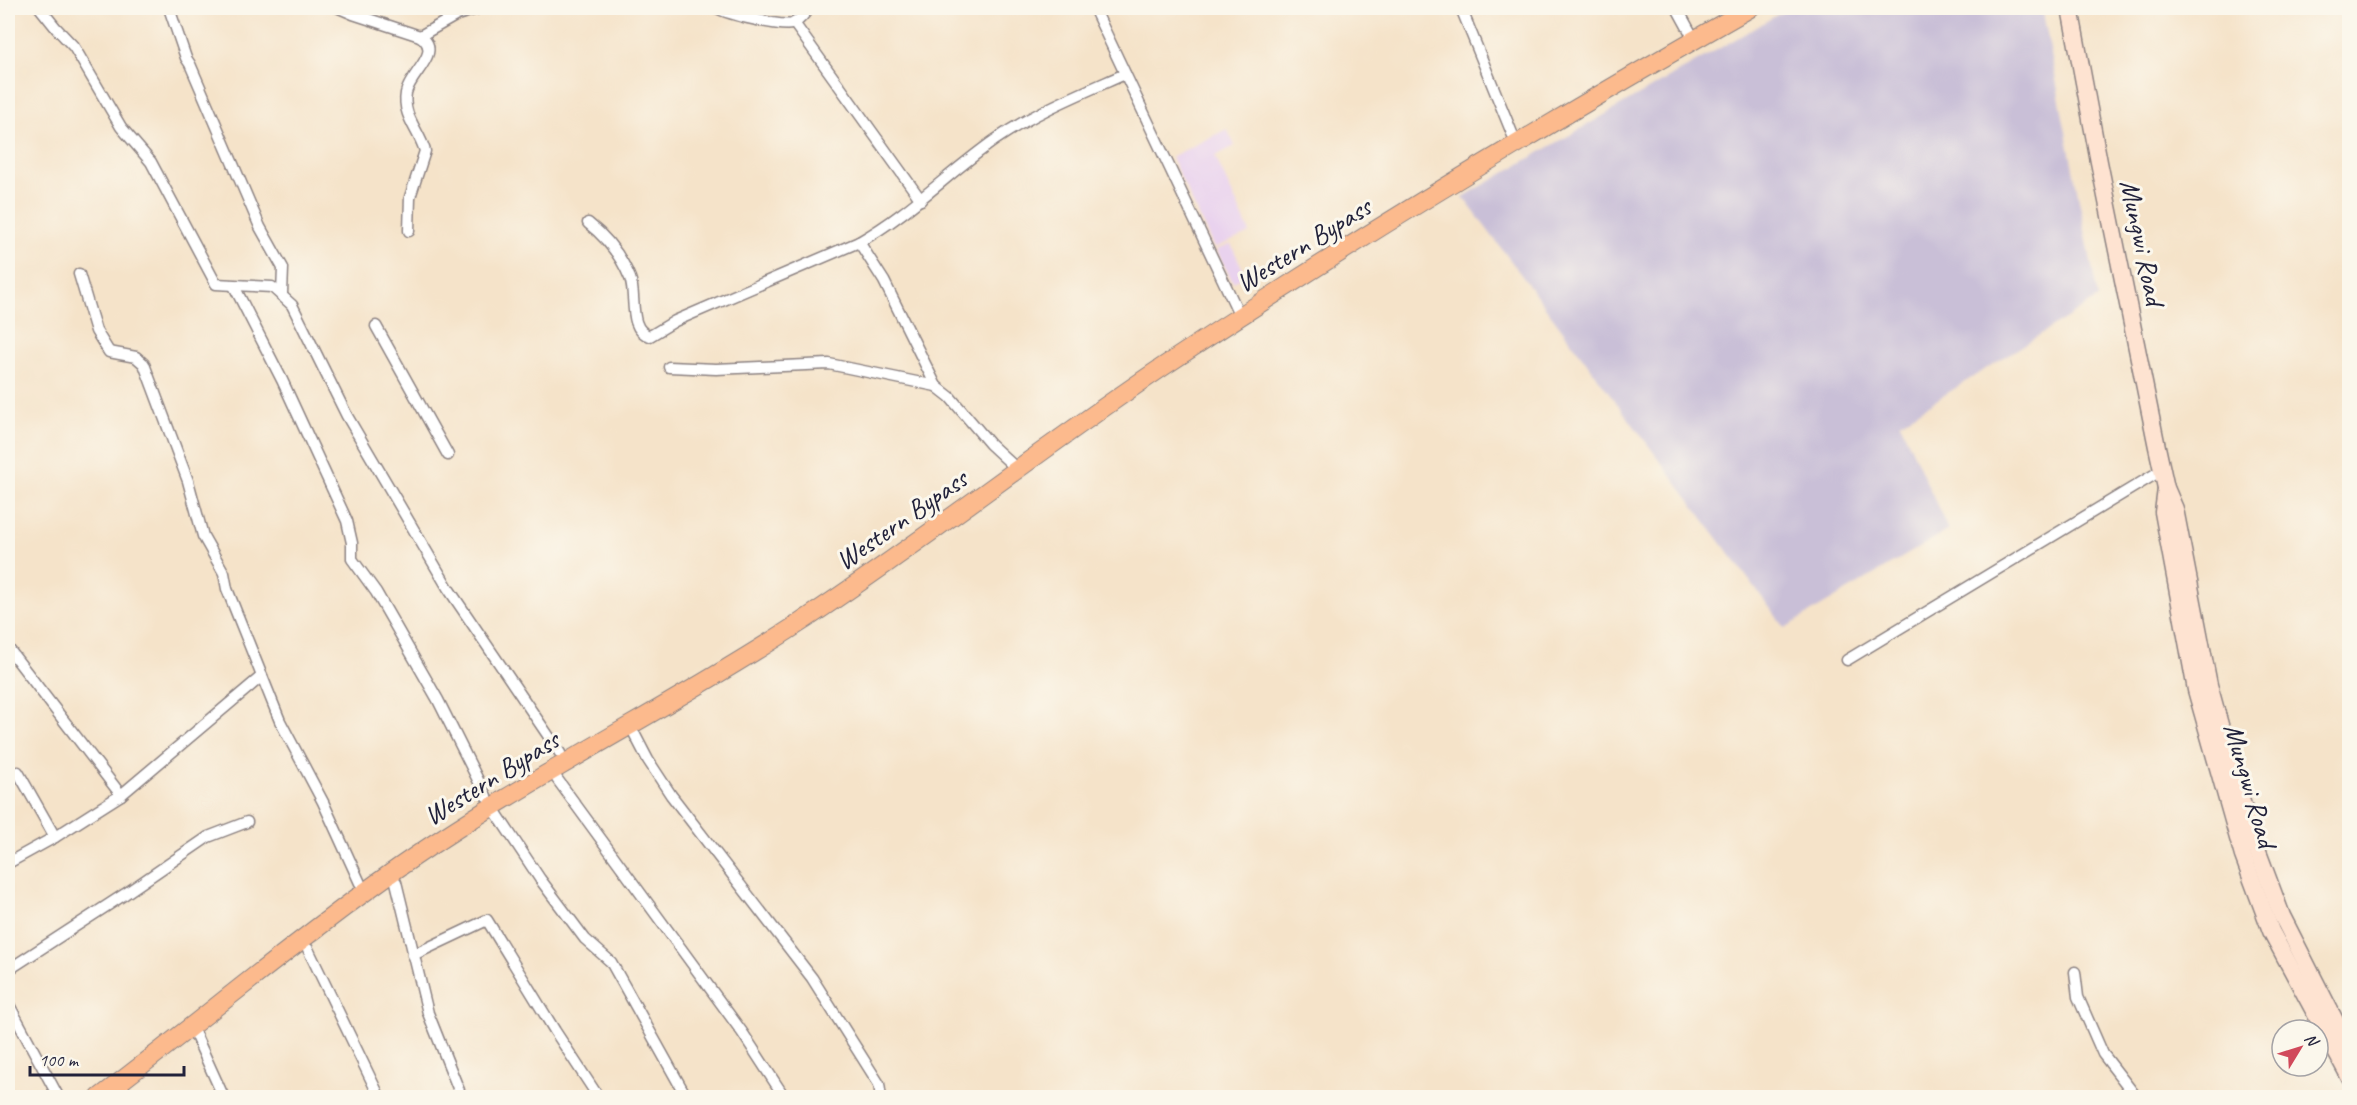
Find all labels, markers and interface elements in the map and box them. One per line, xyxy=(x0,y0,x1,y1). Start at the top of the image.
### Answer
street label: Mungwi Road xyxy=(2112,176,2174,312)
street label: Western Bypass xyxy=(1229,188,1379,300)
street label: Western Bypass xyxy=(829,460,976,578)
street label: Mungwi Road xyxy=(2216,719,2286,855)
street label: Western Bypass xyxy=(417,721,567,833)
north arrow xyxy=(2270,1018,2330,1078)
text: N xyxy=(2300,1029,2324,1052)
scale bar xyxy=(30,1039,184,1077)
text: 100 m xyxy=(39,1049,80,1071)

